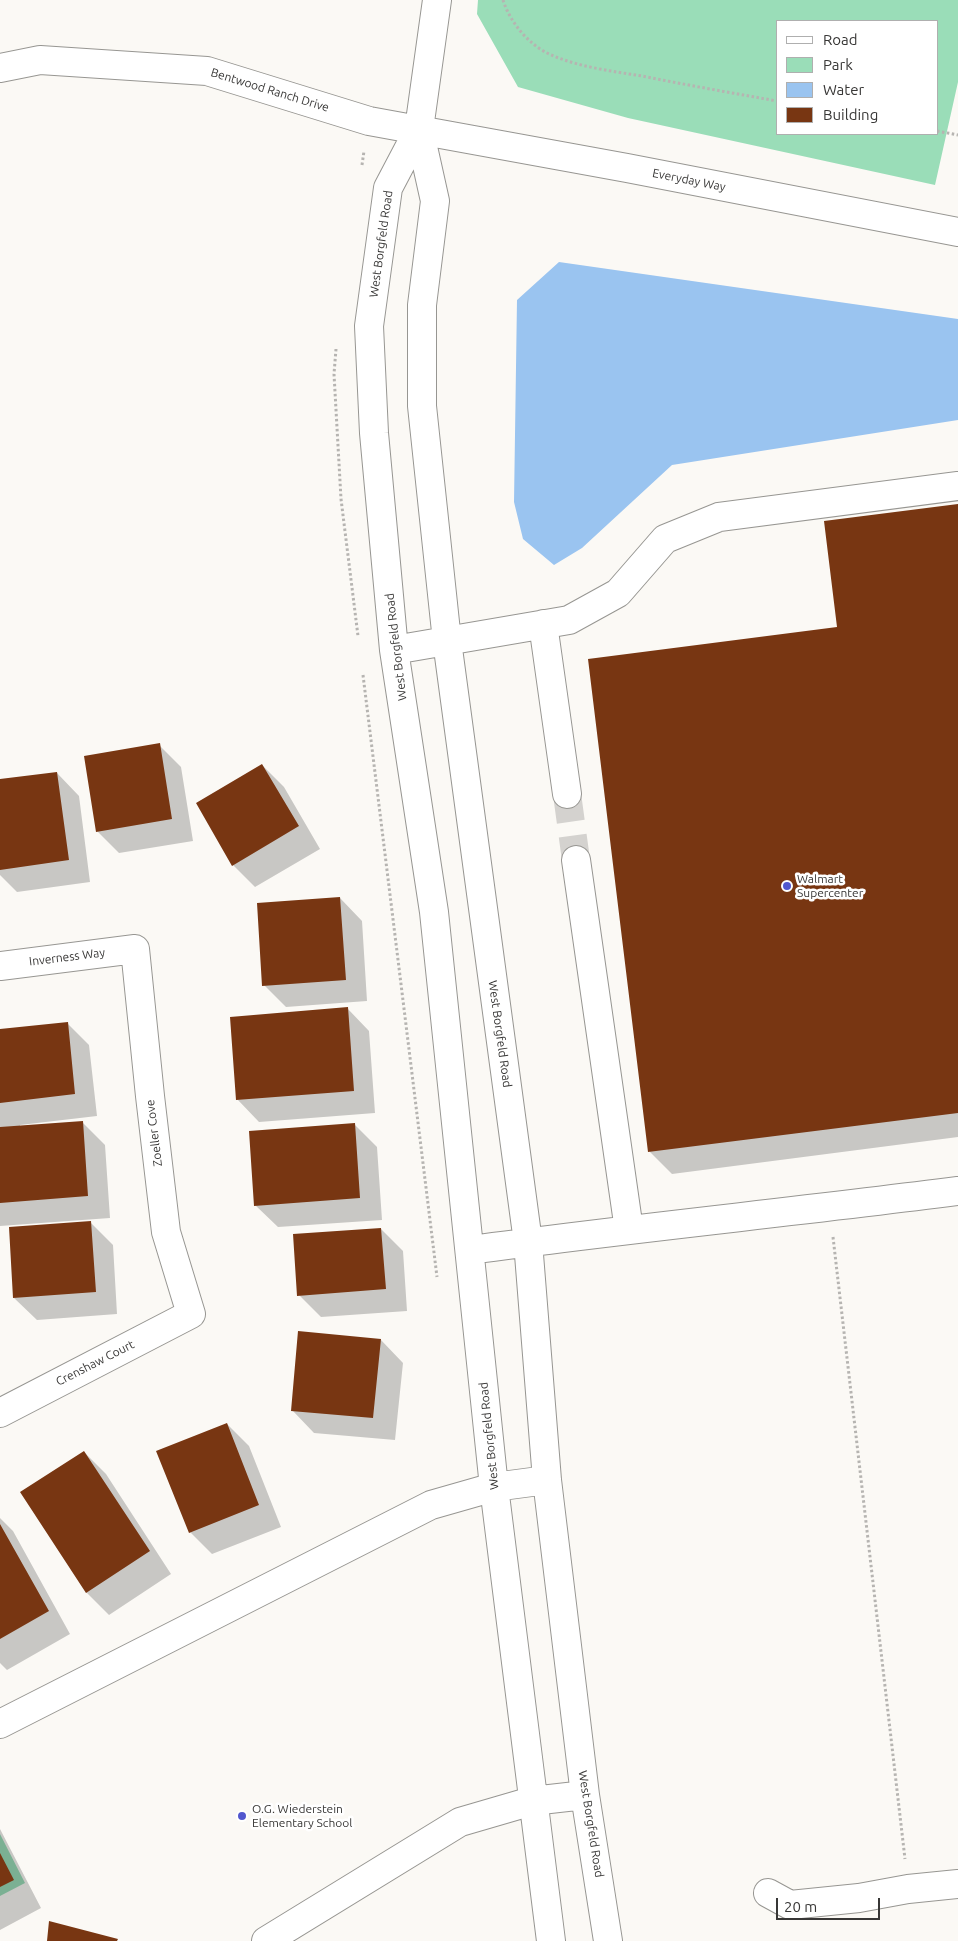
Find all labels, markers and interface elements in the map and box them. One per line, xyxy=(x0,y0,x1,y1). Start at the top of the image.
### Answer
legend xyxy=(776,20,938,135)
text: Road xyxy=(823,31,858,48)
text: Park xyxy=(823,56,853,73)
street label: Bentwood Ranch Drive xyxy=(209,65,331,115)
text: Water xyxy=(823,81,864,98)
text: Building xyxy=(823,106,878,123)
street label: Everyday Way xyxy=(651,166,727,194)
street label: West Borgfeld Road xyxy=(366,189,396,299)
street label: West Borgfeld Road xyxy=(382,593,410,701)
place label: Walmart Supercenter xyxy=(797,872,863,900)
marker: Walmart Supercenter xyxy=(781,880,793,892)
street label: Inverness Way xyxy=(28,945,106,969)
street label: West Borgfeld Road xyxy=(485,979,515,1089)
street label: Zoeller Cove xyxy=(143,1099,165,1167)
street label: Crenshaw Court xyxy=(53,1337,137,1389)
street label: West Borgfeld Road xyxy=(476,1382,502,1490)
street label: West Borgfeld Road xyxy=(575,1770,607,1878)
place label: O.G. Wiederstein Elementary School xyxy=(252,1802,352,1830)
marker: O.G. Wiederstein Elementary School xyxy=(236,1810,248,1822)
scale bar xyxy=(778,1888,882,1920)
text: 20 m xyxy=(784,1898,817,1915)

